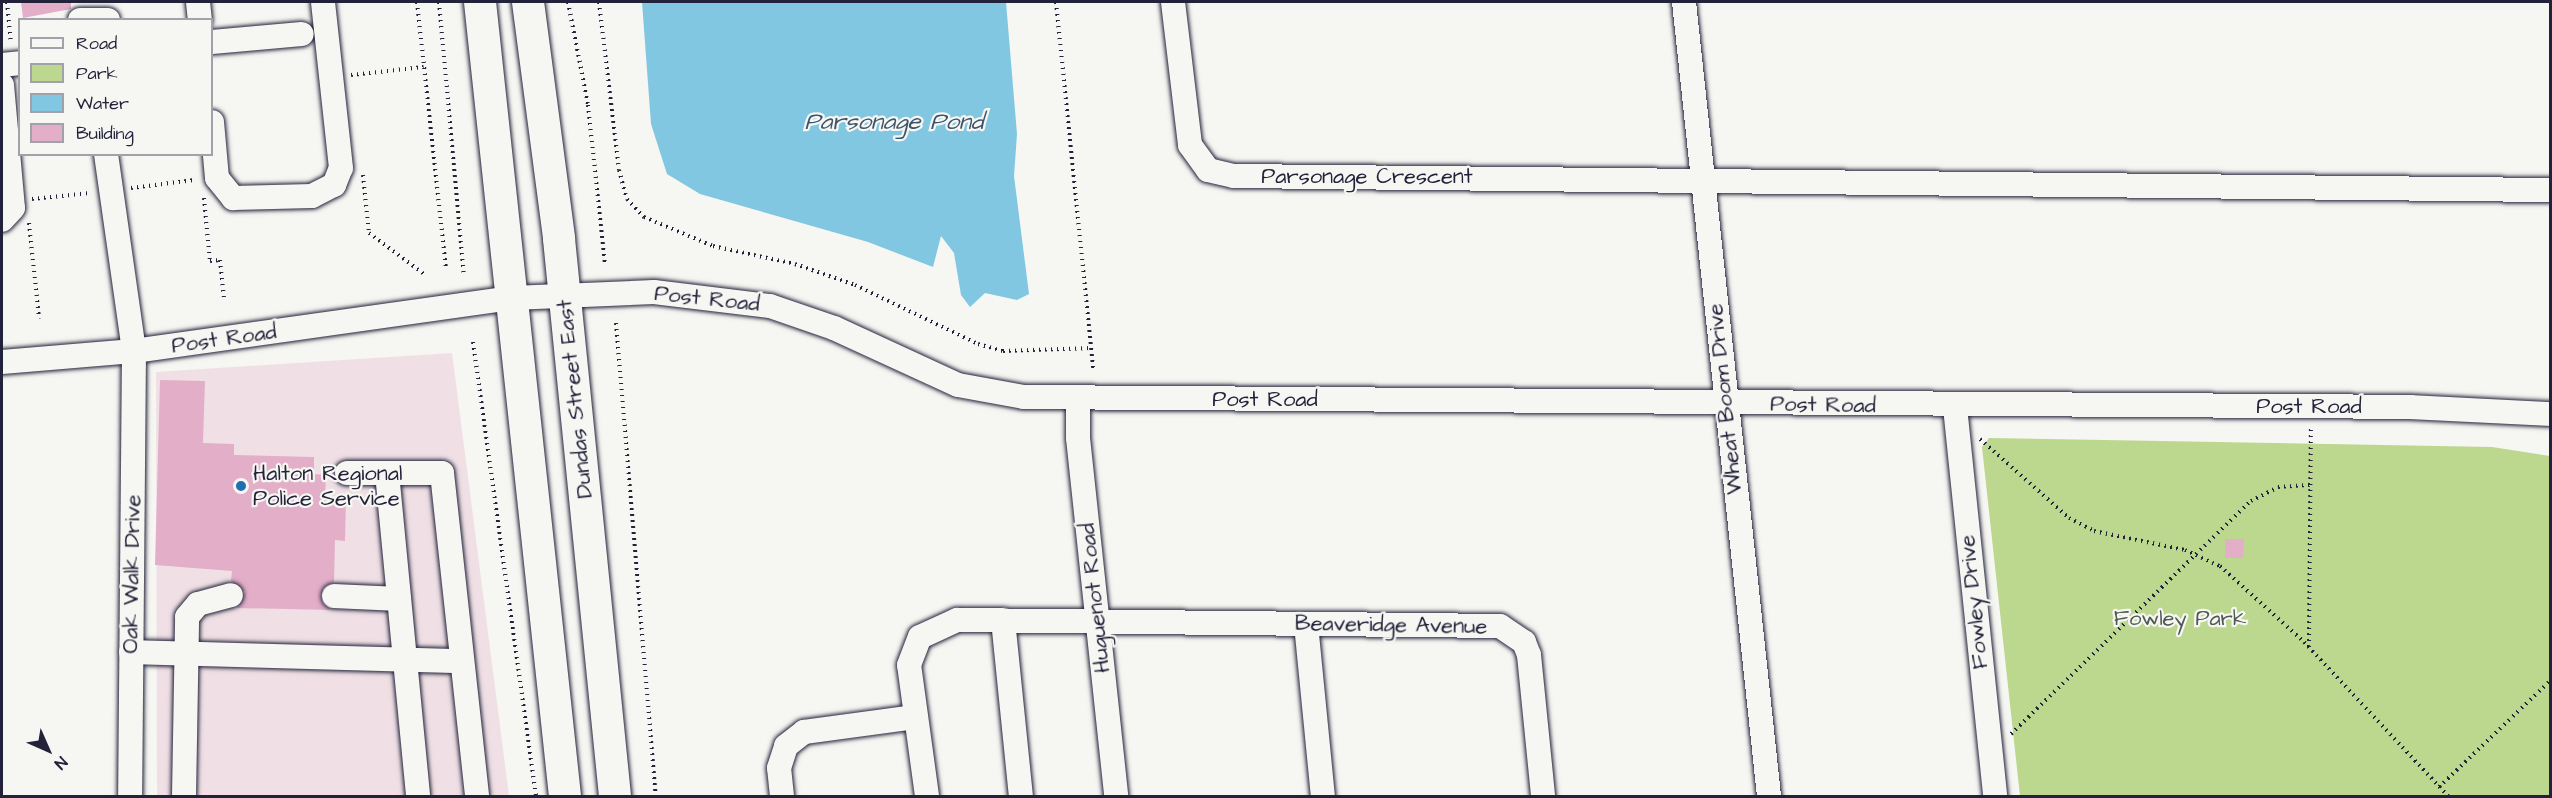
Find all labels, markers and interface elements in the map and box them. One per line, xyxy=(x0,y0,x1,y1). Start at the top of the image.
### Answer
legend xyxy=(18,18,213,156)
text: Road xyxy=(76,31,117,56)
text: Park xyxy=(76,61,118,86)
text: Water xyxy=(76,91,129,116)
water label: Parsonage Pond xyxy=(805,109,983,137)
text: Building xyxy=(76,121,134,146)
street label: Parsonage Crescent xyxy=(1261,164,1473,190)
street label: Post Road xyxy=(653,280,761,318)
street label: Dundas Street East xyxy=(551,298,599,500)
street label: Wheat Boom Drive xyxy=(1702,302,1748,496)
street label: Post Road xyxy=(170,319,278,359)
street label: Post Road xyxy=(1212,387,1318,413)
street label: Post Road xyxy=(1770,391,1876,419)
street label: Post Road xyxy=(2256,394,2362,420)
place label: Halton Regional Police Service xyxy=(253,460,402,512)
marker: Halton Regional Police Service xyxy=(234,479,248,493)
street label: Oak Walk Drive xyxy=(117,494,147,654)
street label: Huguenot Road xyxy=(1074,522,1116,674)
street label: Fowley Drive xyxy=(1954,534,1994,670)
park label: Fowley Park xyxy=(2114,606,2246,632)
street label: Beaveridge Avenue xyxy=(1295,610,1487,640)
north arrow xyxy=(18,720,78,780)
text: N xyxy=(49,751,72,774)

